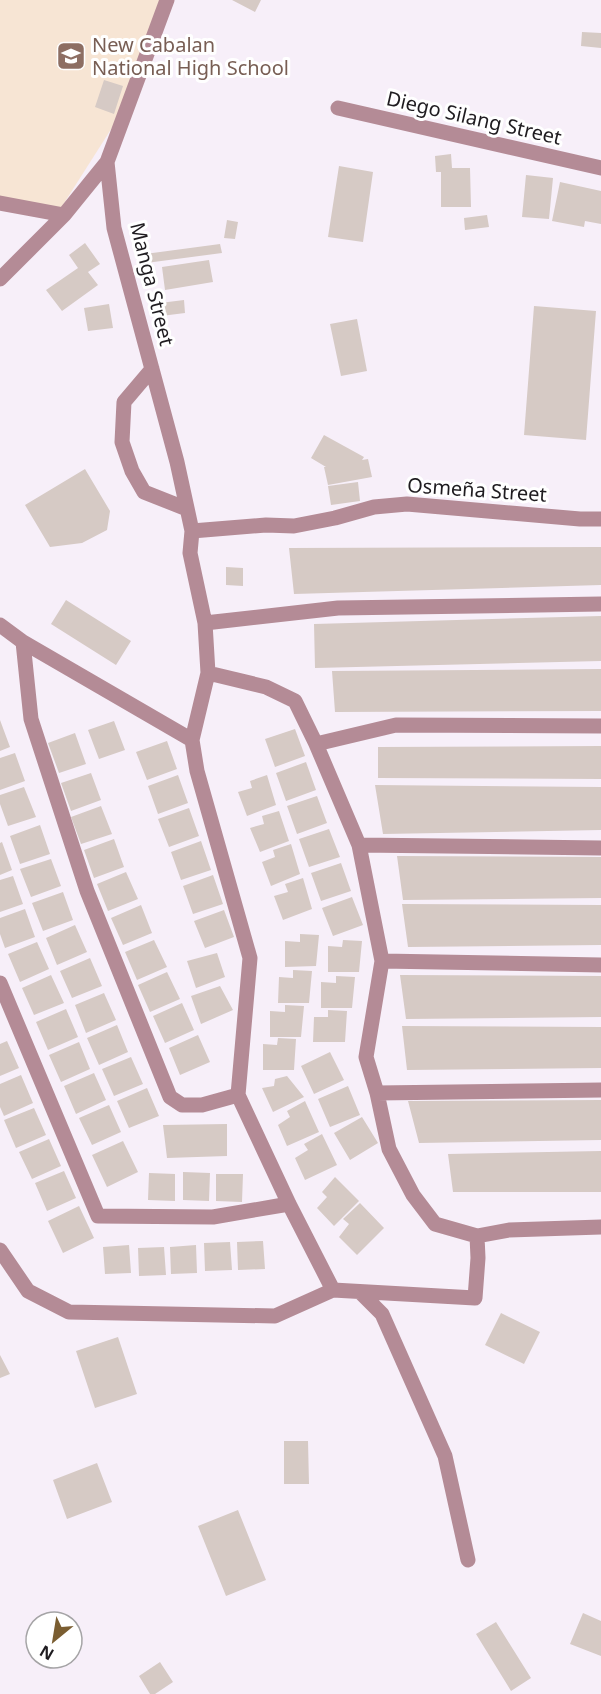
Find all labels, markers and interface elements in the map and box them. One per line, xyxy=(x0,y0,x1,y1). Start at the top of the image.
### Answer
place label: New Cabalan National High School xyxy=(92,31,289,81)
school or university icon: New Cabalan National High School xyxy=(55,40,87,72)
street label: Diego Silang Street xyxy=(384,84,564,151)
street label: Manga Street xyxy=(124,219,181,348)
street label: Osmeña Street xyxy=(406,471,548,508)
north arrow xyxy=(24,1610,84,1670)
text: N xyxy=(35,1640,58,1666)

